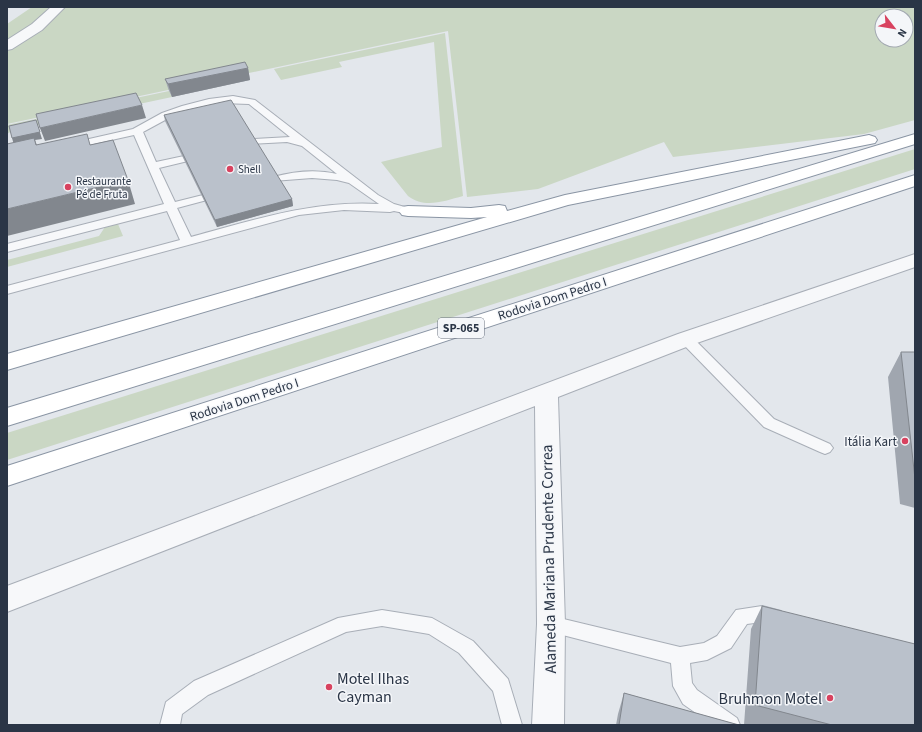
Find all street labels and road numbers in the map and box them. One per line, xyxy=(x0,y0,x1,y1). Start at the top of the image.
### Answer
street label: Rodovia Dom Pedro I xyxy=(496,273,609,325)
road number: SP-065 xyxy=(438,318,484,338)
street label: Rodovia Dom Pedro I xyxy=(188,374,301,426)
street label: Alameda Mariana Prudente Correa xyxy=(536,444,562,674)

